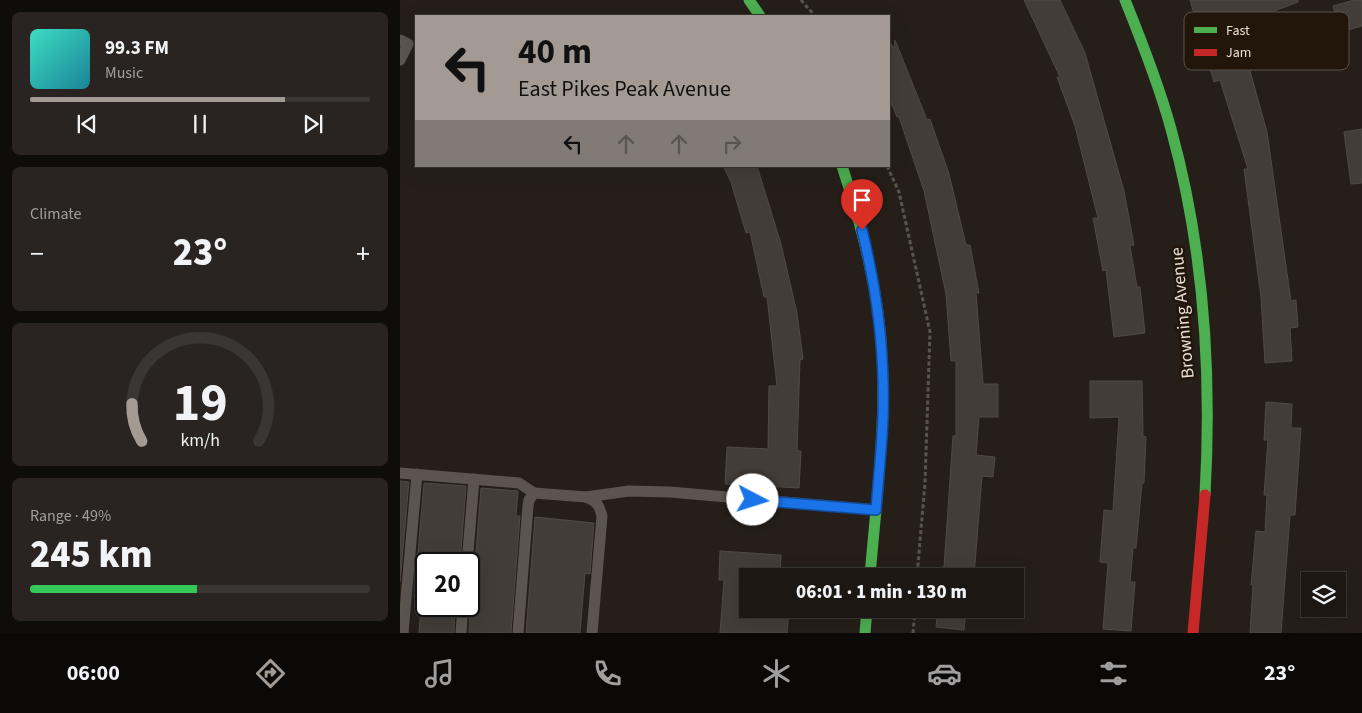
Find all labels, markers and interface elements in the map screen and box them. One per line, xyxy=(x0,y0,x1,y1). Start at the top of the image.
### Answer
legend xyxy=(1184,12,1349,70)
text: Fast xyxy=(1226,21,1250,41)
text: 40 m xyxy=(518,27,592,77)
text: 99.3 FM xyxy=(105,35,169,62)
icon: left xyxy=(435,35,500,100)
text: Jam xyxy=(1226,43,1251,63)
text: Music xyxy=(105,62,143,84)
text: East Pikes Peak Avenue xyxy=(518,73,731,105)
icon: previous xyxy=(73,110,101,138)
icon: pause xyxy=(186,110,214,138)
icon: next xyxy=(299,110,327,138)
icon: left xyxy=(559,130,587,158)
icon: ahead xyxy=(612,130,640,158)
icon: ahead xyxy=(665,130,693,158)
icon: right xyxy=(718,130,746,158)
pin xyxy=(841,179,883,230)
icon: arrive xyxy=(848,186,876,214)
text: Climate xyxy=(30,203,81,225)
text: 23° xyxy=(173,226,227,280)
text: − xyxy=(30,234,44,274)
text: + xyxy=(356,234,370,274)
street label: Browning Avenue xyxy=(1164,246,1201,380)
text: 19 xyxy=(173,367,227,441)
text: km/h xyxy=(180,428,220,453)
position arrow xyxy=(726,473,778,525)
text: Range · 49% xyxy=(30,505,111,527)
text: 245 km xyxy=(30,528,152,582)
speed limit sign: 20 xyxy=(415,552,480,617)
map controls xyxy=(1301,572,1346,617)
button: layers xyxy=(1301,572,1346,617)
text: 06:01 · 1 min · 130 m xyxy=(796,579,967,606)
icon: directions xyxy=(253,656,288,691)
icon: music xyxy=(422,656,457,691)
icon: phone xyxy=(590,656,625,691)
icon: climate xyxy=(759,656,794,691)
icon: car xyxy=(927,656,962,691)
icon: filters xyxy=(1096,656,1131,691)
text: 06:00 xyxy=(67,657,120,689)
text: 23° xyxy=(1264,657,1295,689)

